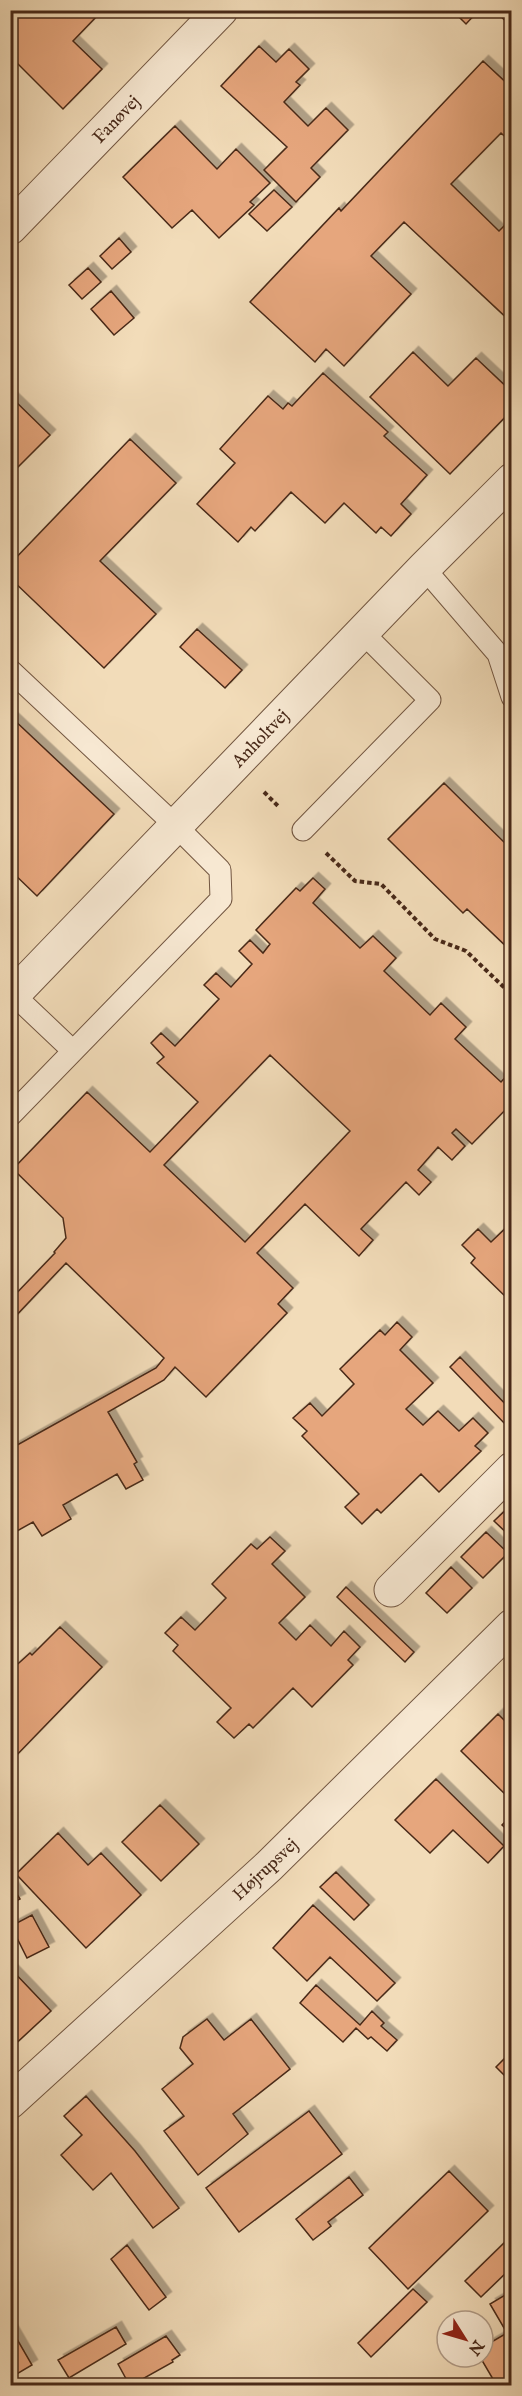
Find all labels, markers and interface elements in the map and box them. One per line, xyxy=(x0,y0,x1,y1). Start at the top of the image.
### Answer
street label: Fanøvej xyxy=(88,91,146,149)
street label: Anholtvej xyxy=(227,705,295,774)
street label: Højrupsvej xyxy=(228,1834,304,1906)
north arrow xyxy=(435,2309,495,2369)
text: N xyxy=(463,2334,488,2358)

